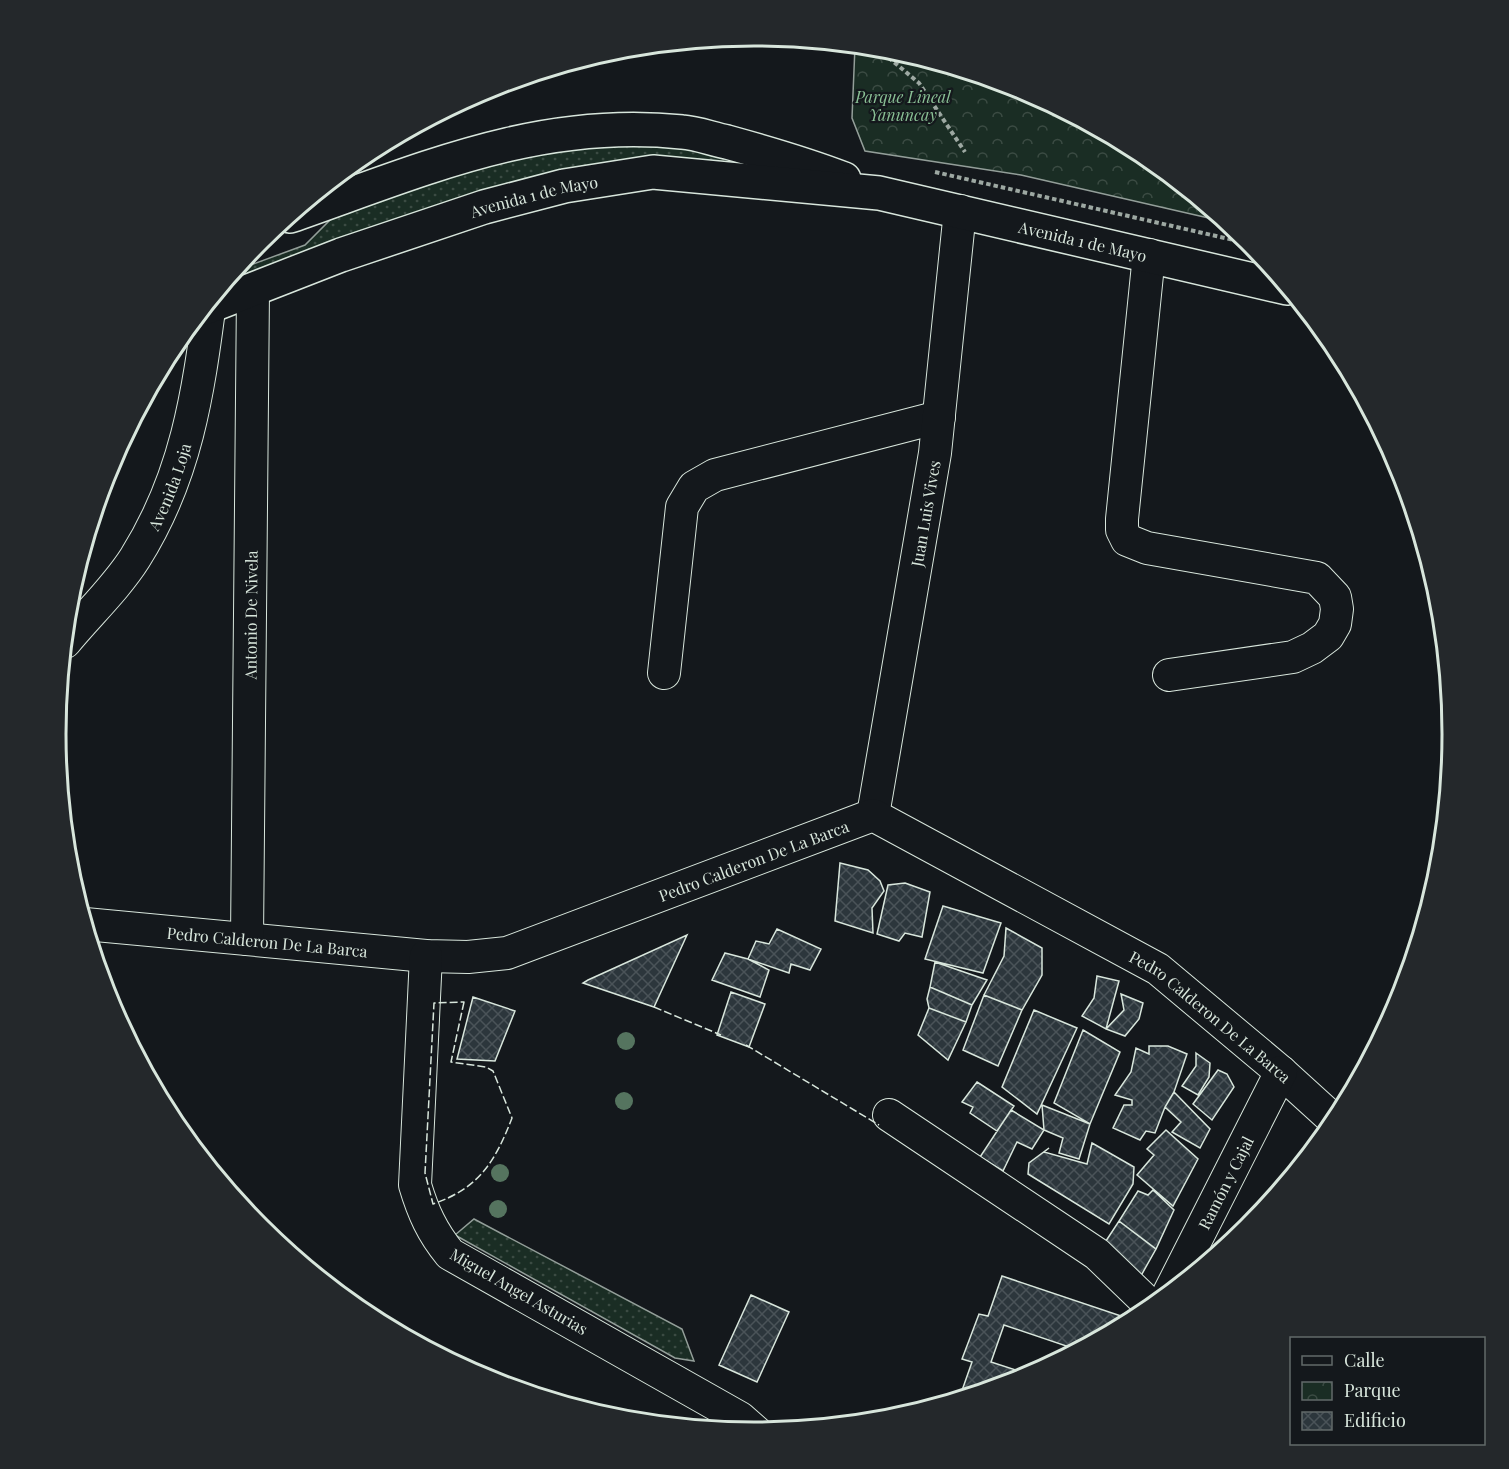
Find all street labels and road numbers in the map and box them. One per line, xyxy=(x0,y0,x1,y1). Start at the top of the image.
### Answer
street label: Avenida 1 de Mayo xyxy=(466,170,599,222)
street label: Avenida 1 de Mayo xyxy=(1016,215,1149,266)
street label: Avenida Loja xyxy=(142,440,195,534)
street label: Juan Luis Vives xyxy=(905,459,944,569)
street label: Antonio De Nivela xyxy=(239,550,261,681)
street label: Pedro Calderon De La Barca xyxy=(655,815,851,905)
street label: Pedro Calderon De La Barca xyxy=(166,921,369,961)
street label: Pedro Calderon De La Barca xyxy=(1126,945,1296,1087)
street label: Ramón y Cajal xyxy=(1193,1132,1258,1233)
street label: Miguel Angel Asturias xyxy=(446,1243,592,1339)

